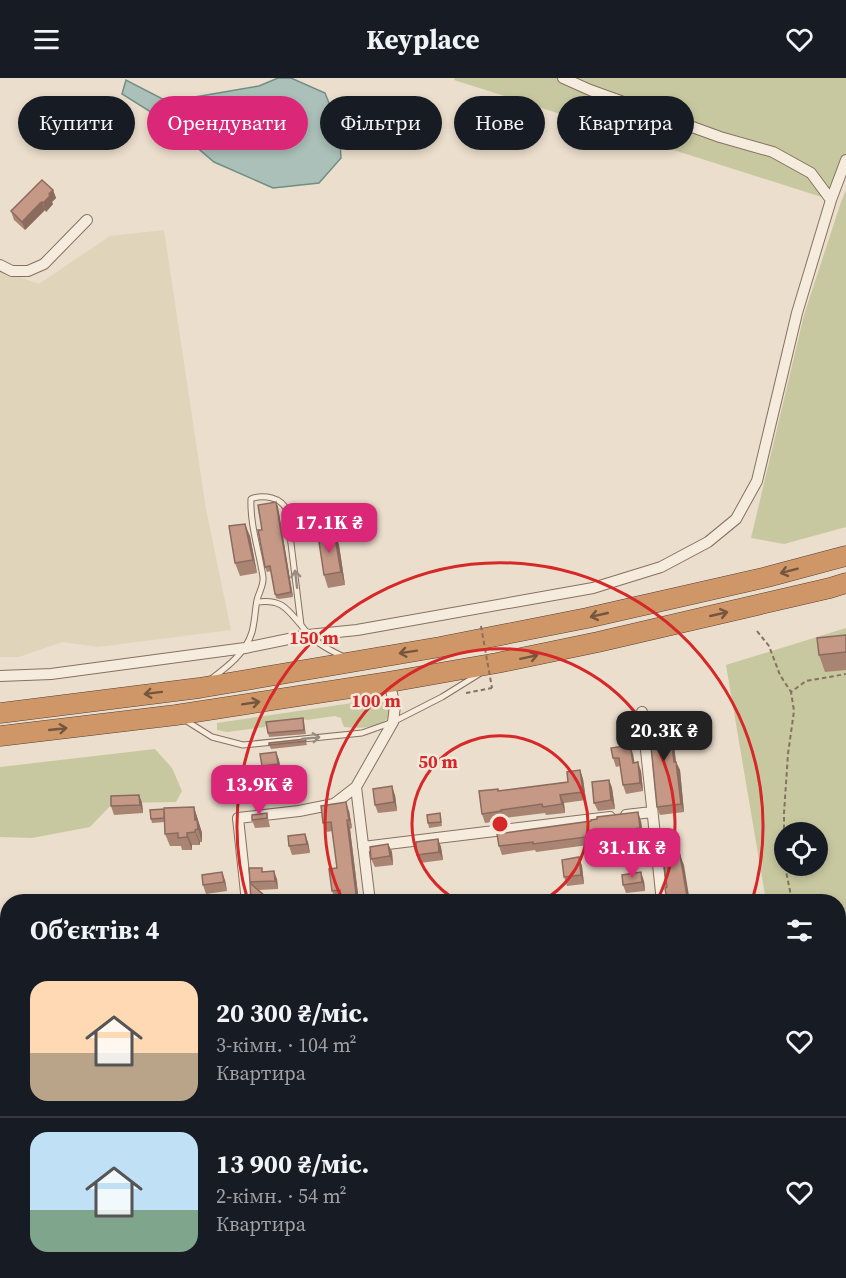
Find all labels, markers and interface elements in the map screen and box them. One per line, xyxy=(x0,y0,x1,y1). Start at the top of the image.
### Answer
text: Keyplace xyxy=(366,21,480,58)
icon: menu xyxy=(30,23,63,56)
icon: heart xyxy=(783,23,816,56)
chip: Купити xyxy=(18,96,135,150)
chip: Орендувати xyxy=(147,96,308,150)
chip: Фільтри xyxy=(320,96,442,150)
chip: Нове xyxy=(454,96,545,150)
chip: Квартира xyxy=(557,96,694,150)
pin: 17.1K ₴ xyxy=(274,503,384,554)
text: 17.1K ₴ xyxy=(295,508,363,536)
one-way arrow xyxy=(780,566,799,577)
one-way arrow xyxy=(290,570,301,590)
one-way arrow xyxy=(709,608,729,619)
one-way arrow xyxy=(590,610,610,621)
text: 150 m xyxy=(289,625,339,650)
one-way arrow xyxy=(399,647,418,658)
one-way arrow xyxy=(519,650,538,662)
one-way arrow xyxy=(144,688,164,699)
text: 100 m xyxy=(351,688,401,713)
one-way arrow xyxy=(241,698,261,709)
pin: 20.3K ₴ xyxy=(609,711,719,762)
text: 20.3K ₴ xyxy=(630,716,698,744)
one-way arrow xyxy=(48,723,68,734)
one-way arrow xyxy=(300,732,320,743)
text: 50 m xyxy=(418,749,458,774)
pin: 13.9K ₴ xyxy=(204,765,314,816)
text: 13.9K ₴ xyxy=(225,770,293,798)
centre of rings xyxy=(490,814,510,834)
map controls xyxy=(774,822,828,876)
button: locate xyxy=(774,822,828,876)
pin: 31.1K ₴ xyxy=(577,828,687,879)
text: 31.1K ₴ xyxy=(598,833,666,861)
text: Об’єктів: 4 xyxy=(30,912,160,948)
icon: filters xyxy=(783,914,816,947)
text: 20 300 ₴/міс. xyxy=(216,995,369,1031)
icon: home xyxy=(78,1005,150,1077)
icon: heart xyxy=(783,1025,816,1058)
text: 3-кімн. · 104 m² xyxy=(216,1031,357,1059)
text: Квартира xyxy=(216,1059,306,1087)
text: 13 900 ₴/міс. xyxy=(216,1146,369,1182)
icon: home xyxy=(78,1156,150,1228)
icon: heart xyxy=(783,1176,816,1209)
text: 2-кімн. · 54 m² xyxy=(216,1182,347,1210)
text: Квартира xyxy=(216,1210,306,1238)

